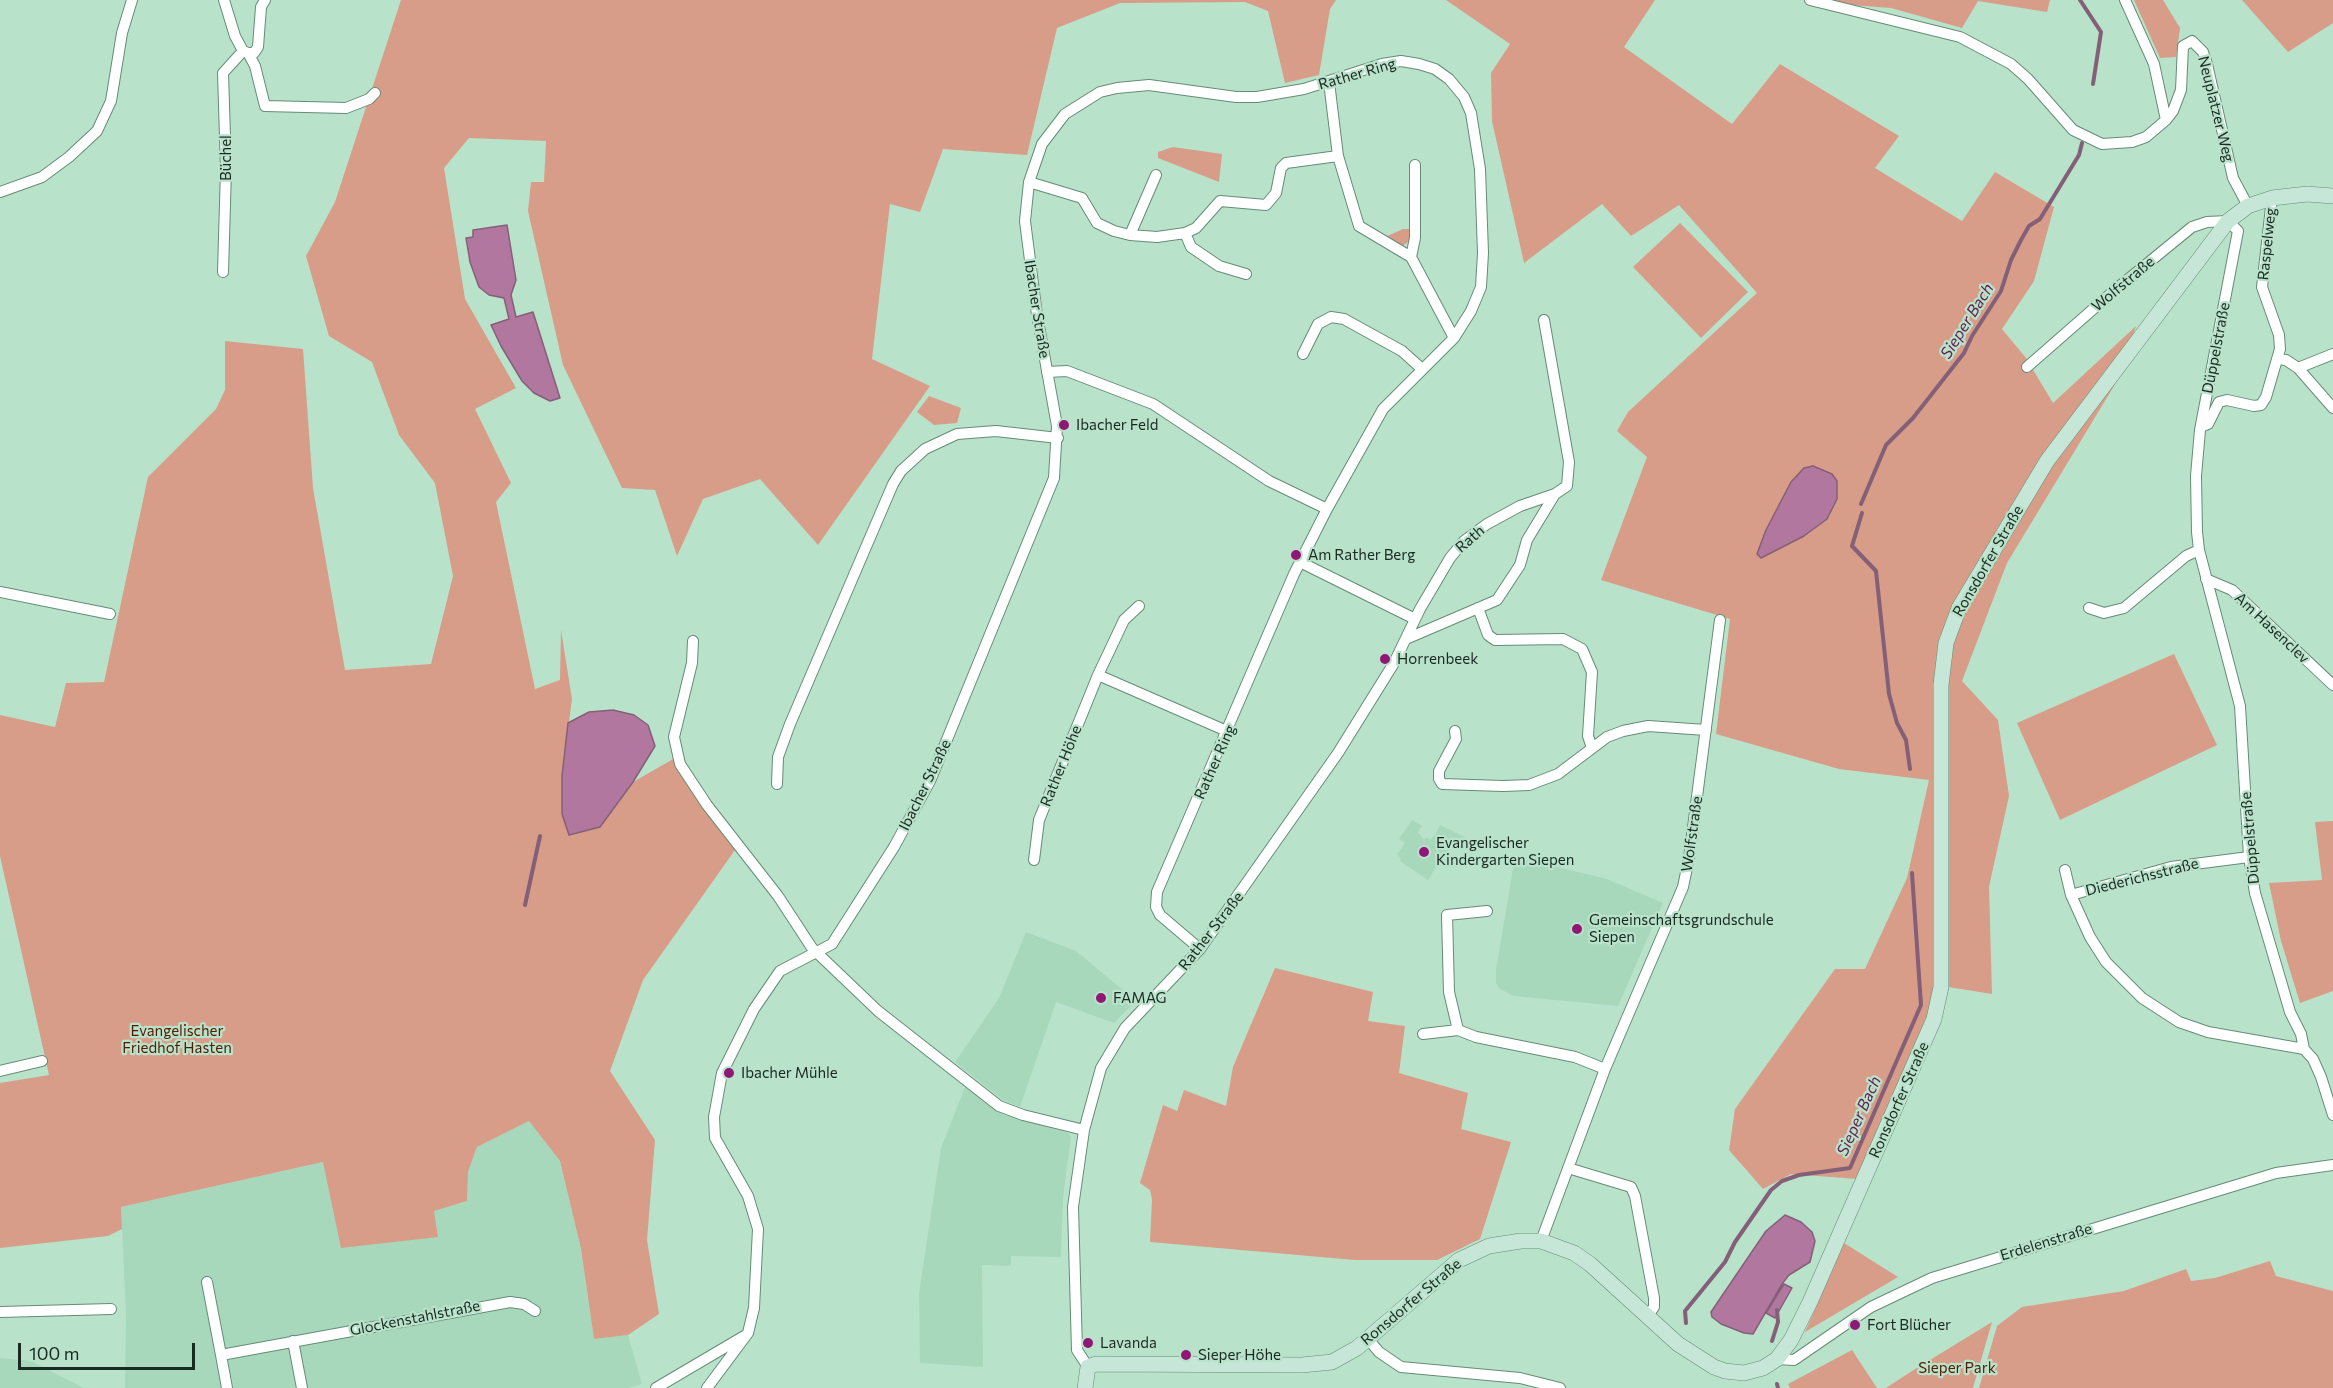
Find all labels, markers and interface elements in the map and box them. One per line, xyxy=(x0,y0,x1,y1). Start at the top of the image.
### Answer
street label: Rather Ring xyxy=(1316,54,1398,94)
street label: Neuplatzer Weg xyxy=(2194,54,2238,164)
street label: Büchel xyxy=(217,135,235,181)
street label: Raspelweg xyxy=(2254,207,2280,281)
street label: Wolfstraße xyxy=(2088,253,2158,315)
street label: Ibacher Straße xyxy=(1020,259,1054,359)
water label: Sieper Bach xyxy=(1936,280,1998,362)
street label: Düppelstraße xyxy=(2198,301,2234,395)
place label: Ibacher Feld xyxy=(1076,416,1158,434)
marker: Ibacher Feld xyxy=(1057,418,1071,432)
street label: Ronsdorfer Straße xyxy=(1949,502,2027,620)
street label: Rath xyxy=(1452,522,1488,556)
place label: Am Rather Berg xyxy=(1308,546,1415,564)
marker: Am Rather Berg xyxy=(1289,548,1303,562)
street label: Am Hasenclev xyxy=(2231,589,2313,667)
place label: Horrenbeek xyxy=(1397,650,1478,668)
marker: Horrenbeek xyxy=(1378,652,1392,666)
street label: Rather Ring xyxy=(1191,722,1239,802)
street label: Rather Höhe xyxy=(1037,723,1085,809)
street label: Ibacher Straße xyxy=(895,736,955,834)
street label: Düppelstraße xyxy=(2237,791,2263,885)
street label: Wolfstraße xyxy=(1678,795,1706,873)
place label: Evangelischer Kindergarten Siepen xyxy=(1436,834,1574,869)
marker: Evangelischer Kindergarten Siepen xyxy=(1417,845,1431,859)
street label: Diederichsstraße xyxy=(2084,854,2200,900)
street label: Rather Straße xyxy=(1175,888,1247,974)
place label: Gemeinschaftsgrundschule Siepen xyxy=(1589,911,1774,946)
marker: Gemeinschaftsgrundschule Siepen xyxy=(1570,922,1584,936)
place label: FAMAG xyxy=(1113,989,1167,1007)
marker: FAMAG xyxy=(1094,991,1108,1005)
park label: Evangelischer Friedhof Hasten xyxy=(122,1022,232,1057)
street label: Ronsdorfer Straße xyxy=(1865,1039,1933,1161)
place label: Ibacher Mühle xyxy=(741,1064,838,1082)
marker: Ibacher Mühle xyxy=(722,1066,736,1080)
water label: Sieper Bach xyxy=(1833,1073,1885,1159)
street label: Erdelenstraße xyxy=(1998,1219,2094,1265)
street label: Ronsdorfer Straße xyxy=(1357,1255,1465,1349)
street label: Glockenstahlstraße xyxy=(348,1297,482,1339)
place label: Fort Blücher xyxy=(1867,1316,1951,1334)
marker: Fort Blücher xyxy=(1848,1318,1862,1332)
scale bar xyxy=(21,1331,198,1369)
place label: Lavanda xyxy=(1100,1334,1157,1352)
marker: Lavanda xyxy=(1081,1336,1095,1350)
text: 100 m xyxy=(29,1342,79,1364)
place label: Sieper Höhe xyxy=(1198,1346,1281,1364)
marker: Sieper Höhe xyxy=(1179,1348,1193,1362)
park label: Sieper Park xyxy=(1918,1359,1996,1377)

